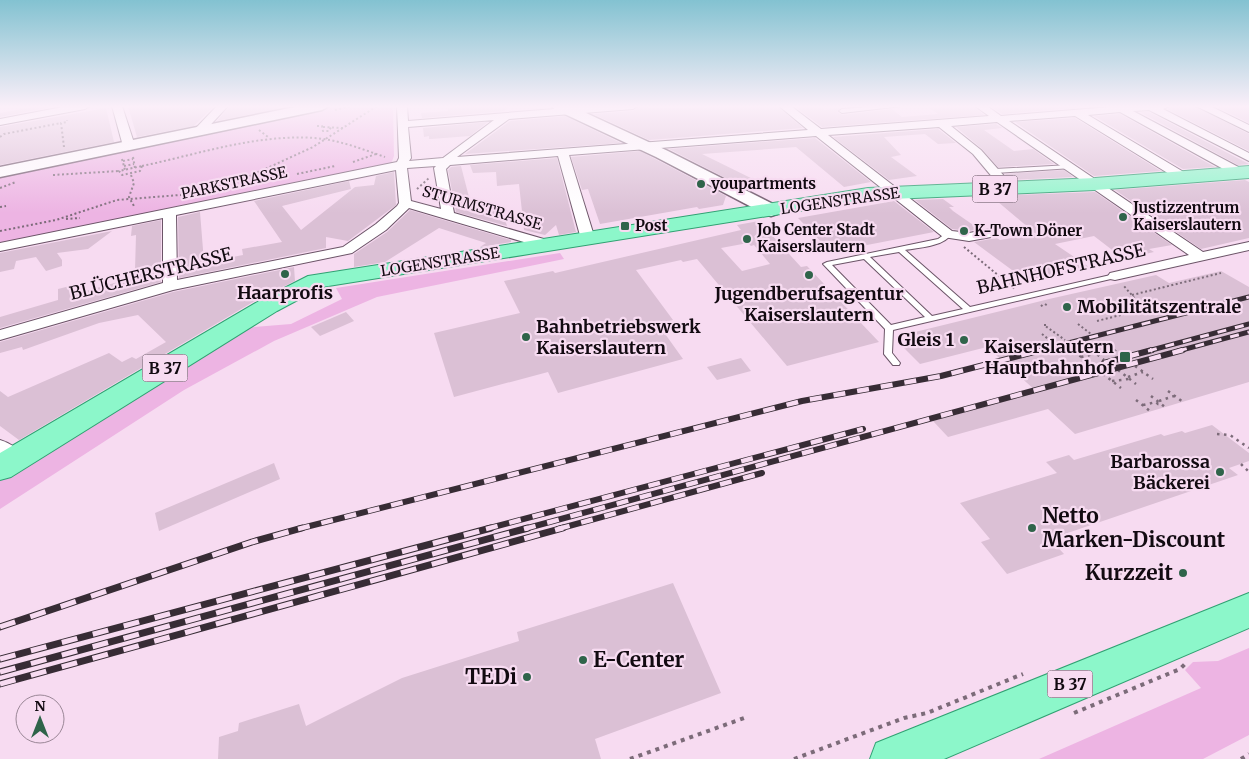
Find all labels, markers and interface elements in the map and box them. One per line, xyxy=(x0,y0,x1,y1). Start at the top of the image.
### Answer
street label: PARKSTRASSE xyxy=(179,162,289,203)
place label: youpartments xyxy=(711,174,816,193)
road number: B 37 xyxy=(972,175,1018,202)
marker: youpartments xyxy=(695,178,707,190)
street label: STURMSTRASSE xyxy=(420,181,545,234)
street label: LOGENSTRASSE xyxy=(779,183,901,218)
place label: Justizzentrum Kaiserslautern xyxy=(1132,198,1241,234)
marker: Justizzentrum Kaiserslautern xyxy=(1117,211,1129,223)
place label: Post xyxy=(635,216,667,235)
marker: Post xyxy=(619,220,631,232)
place label: Job Center Stadt Kaiserslautern xyxy=(756,220,875,256)
place label: K-Town Döner xyxy=(974,221,1082,240)
marker: K-Town Döner xyxy=(958,225,970,237)
marker: Job Center Stadt Kaiserslautern xyxy=(741,233,753,245)
street label: BAHNHOFSTRASSE xyxy=(974,238,1148,299)
street label: BLÜCHERSTRASSE xyxy=(67,242,235,305)
street label: LOGENSTRASSE xyxy=(379,243,501,280)
marker: Haarprofis xyxy=(279,268,291,280)
marker: Jugendberufsagentur Kaiserslautern xyxy=(803,269,815,281)
place label: Haarprofis xyxy=(237,281,333,304)
place label: Jugendberufsagentur Kaiserslautern xyxy=(713,282,904,326)
place label: Mobilitätszentrale xyxy=(1077,295,1241,318)
marker: Mobilitätszentrale xyxy=(1061,301,1073,313)
place label: Bahnbetriebswerk Kaiserslautern xyxy=(536,315,701,359)
place label: Gleis 1 xyxy=(897,328,954,351)
marker: Bahnbetriebswerk Kaiserslautern xyxy=(520,331,532,343)
marker: Gleis 1 xyxy=(958,334,970,346)
place label: Kaiserslautern Hauptbahnhof xyxy=(984,335,1115,379)
marker: Kaiserslautern Hauptbahnhof xyxy=(1118,350,1132,364)
road number: B 37 xyxy=(142,354,188,382)
place label: Barbarossa Bäckerei xyxy=(1110,450,1210,494)
marker: Barbarossa Bäckerei xyxy=(1214,466,1226,478)
place label: Netto Marken-Discount xyxy=(1042,502,1226,553)
marker: Netto Marken-Discount xyxy=(1026,522,1038,534)
place label: Kurzzeit xyxy=(1085,559,1174,586)
marker: Kurzzeit xyxy=(1177,567,1189,579)
place label: E-Center xyxy=(593,646,684,673)
marker: E-Center xyxy=(577,654,589,666)
place label: TEDi xyxy=(465,663,517,690)
marker: TEDi xyxy=(521,671,533,683)
road number: B 37 xyxy=(1048,671,1092,698)
north arrow xyxy=(15,694,65,744)
text: N xyxy=(34,697,46,715)

